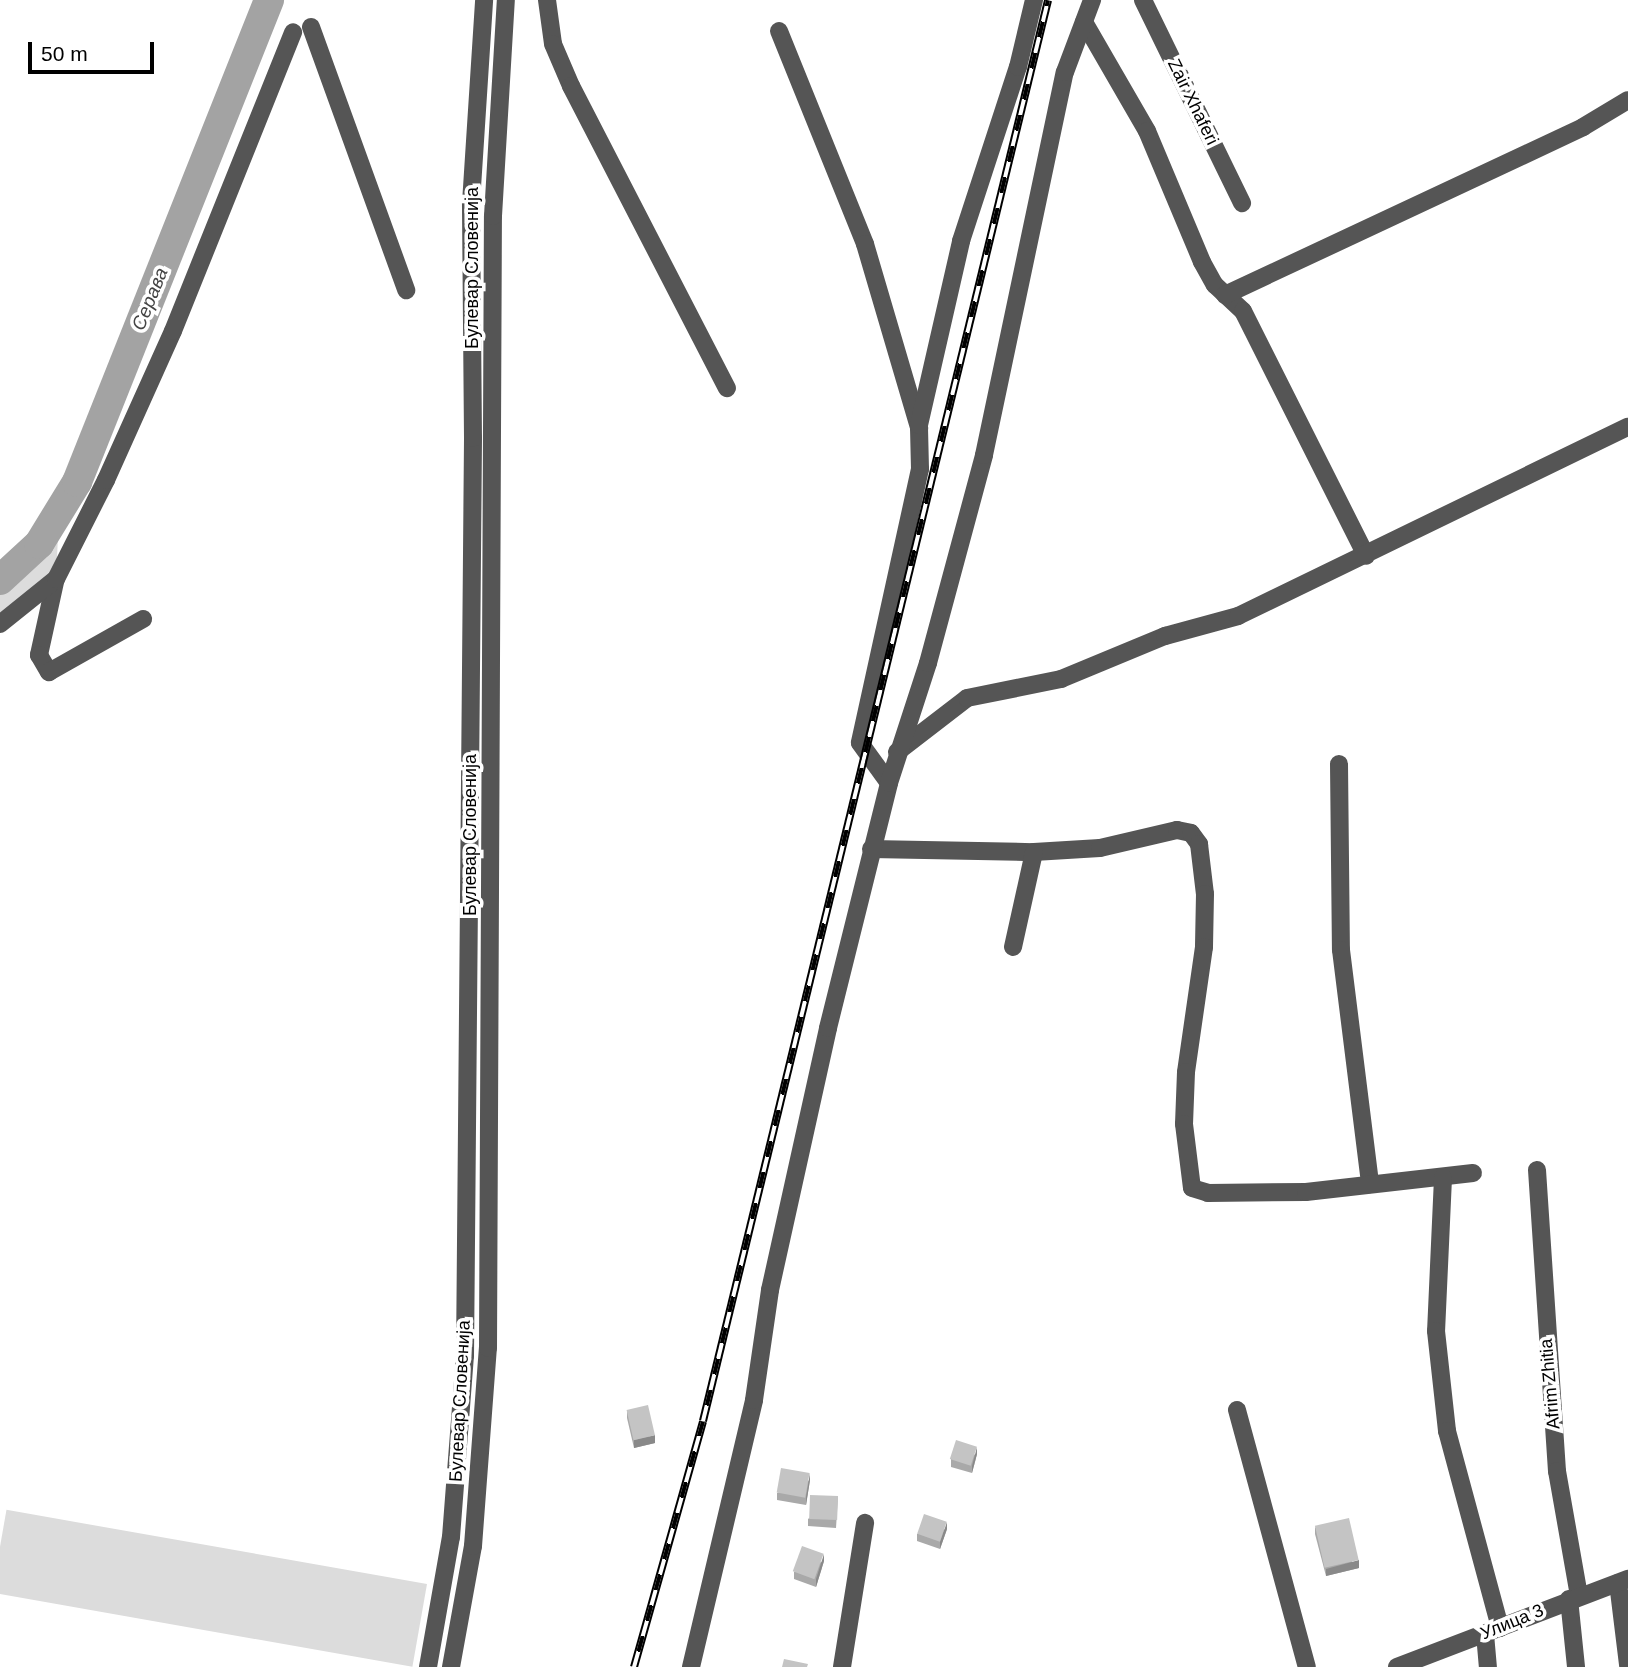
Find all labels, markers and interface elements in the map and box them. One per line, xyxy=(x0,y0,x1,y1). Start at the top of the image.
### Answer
scale bar xyxy=(32,28,158,72)
text: 50 m xyxy=(41,42,88,65)
street label: Zair Xhaferi xyxy=(1163,55,1223,149)
street label: Булевар Словенија xyxy=(461,187,483,349)
water label: Серава xyxy=(127,264,173,334)
street label: Булевар Словенија xyxy=(459,754,481,916)
street label: Булевар Словенија xyxy=(445,1320,475,1482)
street label: Afrim Zhitia xyxy=(1535,1338,1565,1430)
street label: Улица 3 xyxy=(1477,1600,1547,1644)

